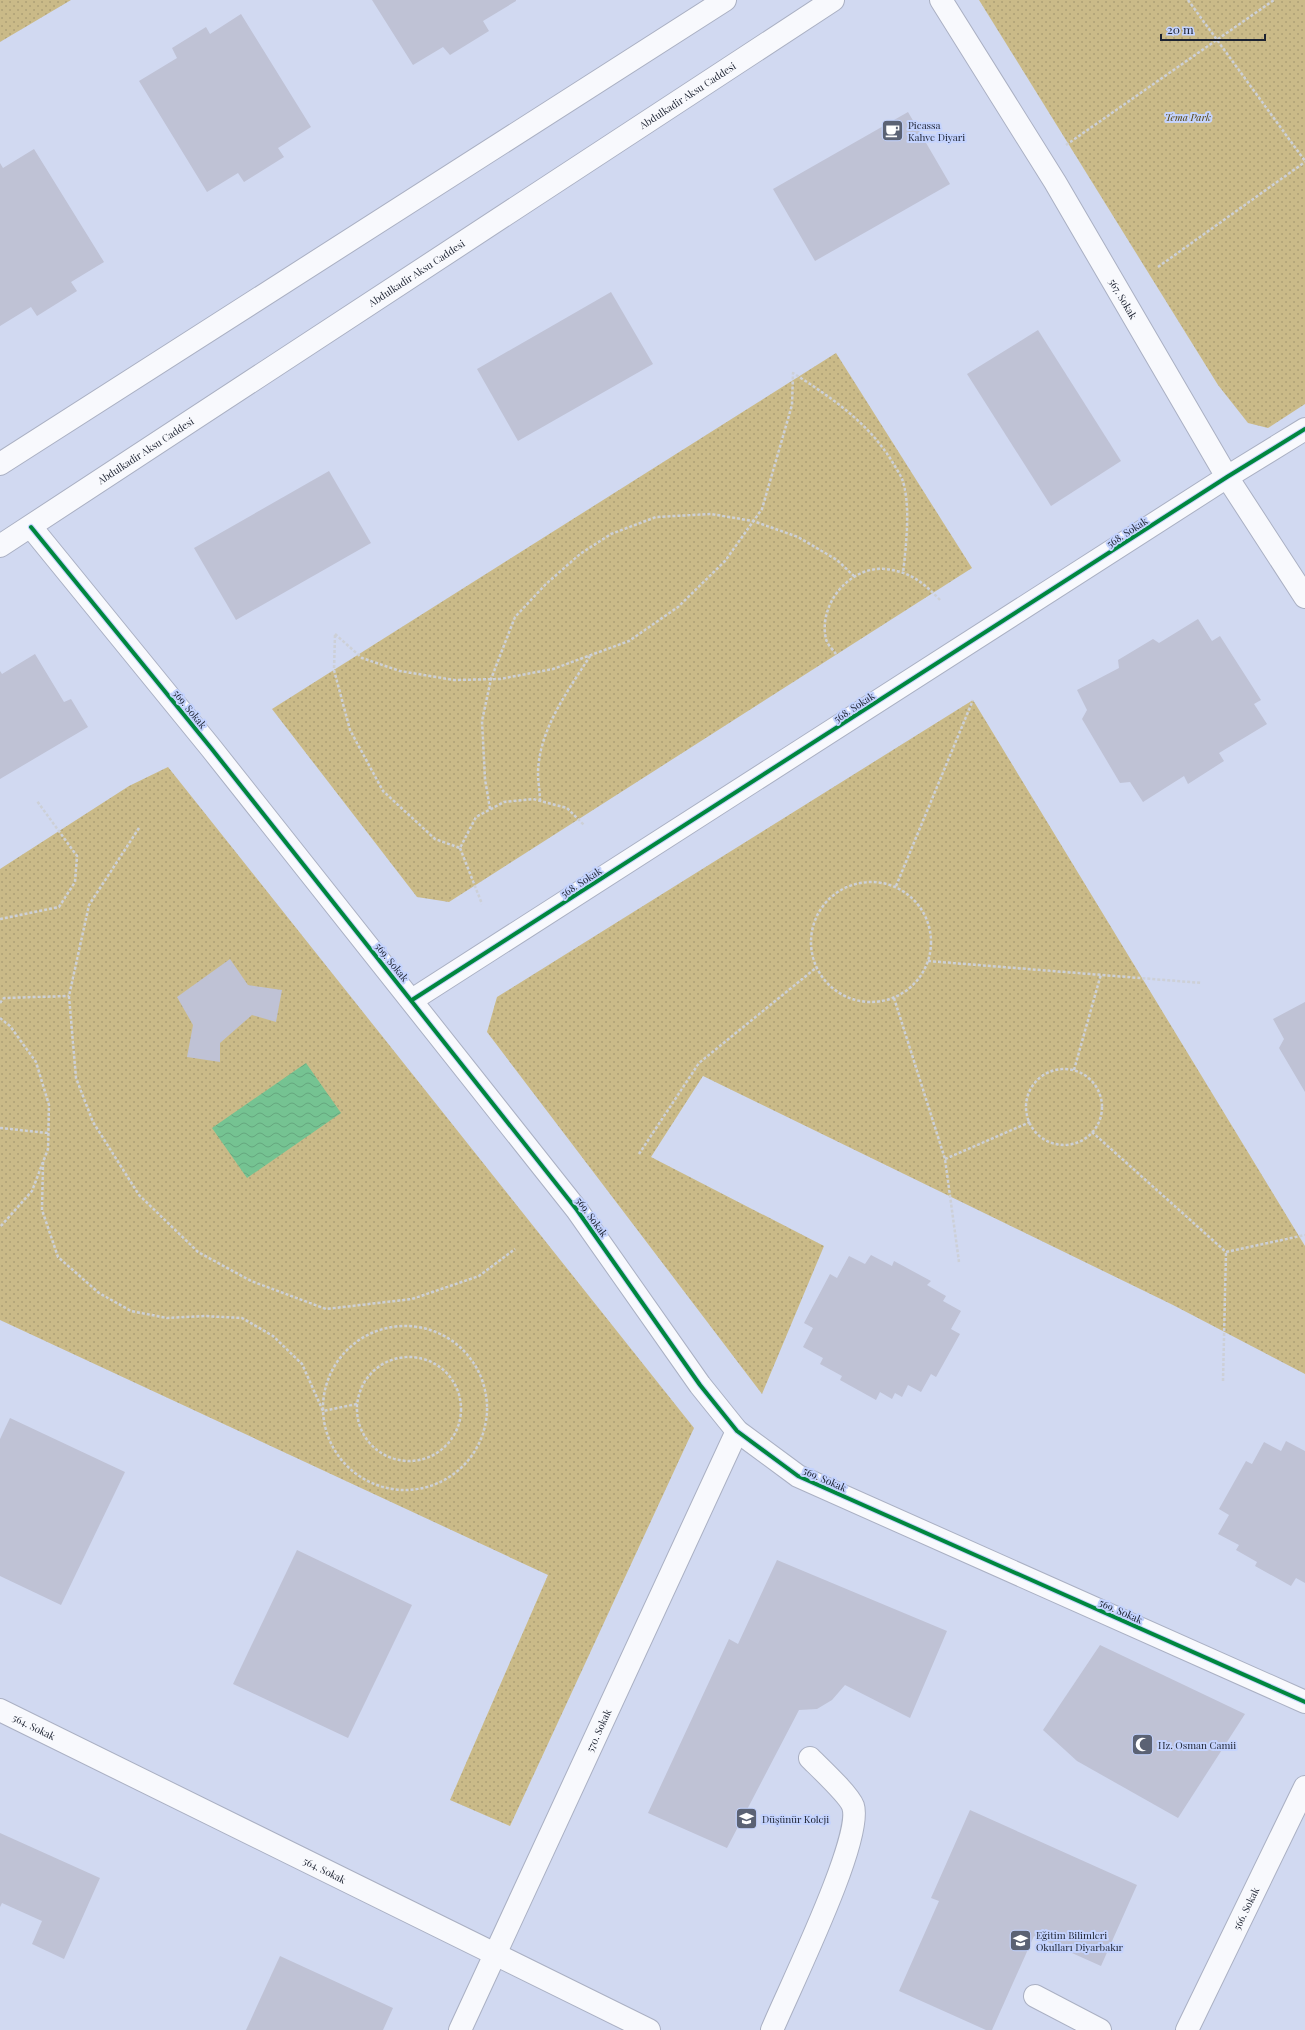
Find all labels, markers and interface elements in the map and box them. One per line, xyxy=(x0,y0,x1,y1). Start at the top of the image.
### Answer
scale bar xyxy=(1161,16,1265,42)
text: 20 m xyxy=(1167,21,1194,37)
street label: Abdulkadir Aksu Caddesi xyxy=(636,59,738,133)
park label: Tema Park xyxy=(1165,110,1211,124)
cafe icon: Picassa Kahve Diyari xyxy=(879,118,905,144)
place label: Picassa Kahve Diyari xyxy=(908,118,965,144)
street label: Abdulkadir Aksu Caddesi xyxy=(365,236,467,310)
street label: 567. Sokak xyxy=(1106,276,1141,322)
street label: Abdulkadir Aksu Caddesi xyxy=(94,414,196,488)
street label: 568. Sokak xyxy=(1104,513,1151,550)
street label: 569. Sokak xyxy=(170,687,210,732)
street label: 568. Sokak xyxy=(831,688,878,725)
street label: 568. Sokak xyxy=(558,863,605,900)
street label: 569. Sokak xyxy=(372,940,412,985)
street label: 569. Sokak xyxy=(573,1194,611,1240)
street label: 569. Sokak xyxy=(801,1463,849,1495)
street label: 569. Sokak xyxy=(1097,1595,1145,1627)
street label: 570. Sokak xyxy=(583,1706,615,1754)
street label: 564. Sokak xyxy=(10,1710,58,1743)
mosque icon: Hz. Osman Camii xyxy=(1129,1732,1155,1758)
place label: Hz. Osman Camii xyxy=(1158,1738,1236,1752)
school or university icon: Düşünür Koleji xyxy=(733,1806,759,1832)
place label: Düşünür Koleji xyxy=(762,1812,829,1826)
street label: 564. Sokak xyxy=(301,1854,349,1887)
street label: 566. Sokak xyxy=(1230,1884,1263,1932)
school or university icon: Eğitim Bilimleri Okulları Diyarbakır xyxy=(1007,1928,1033,1954)
place label: Eğitim Bilimleri Okulları Diyarbakır xyxy=(1036,1928,1124,1954)

